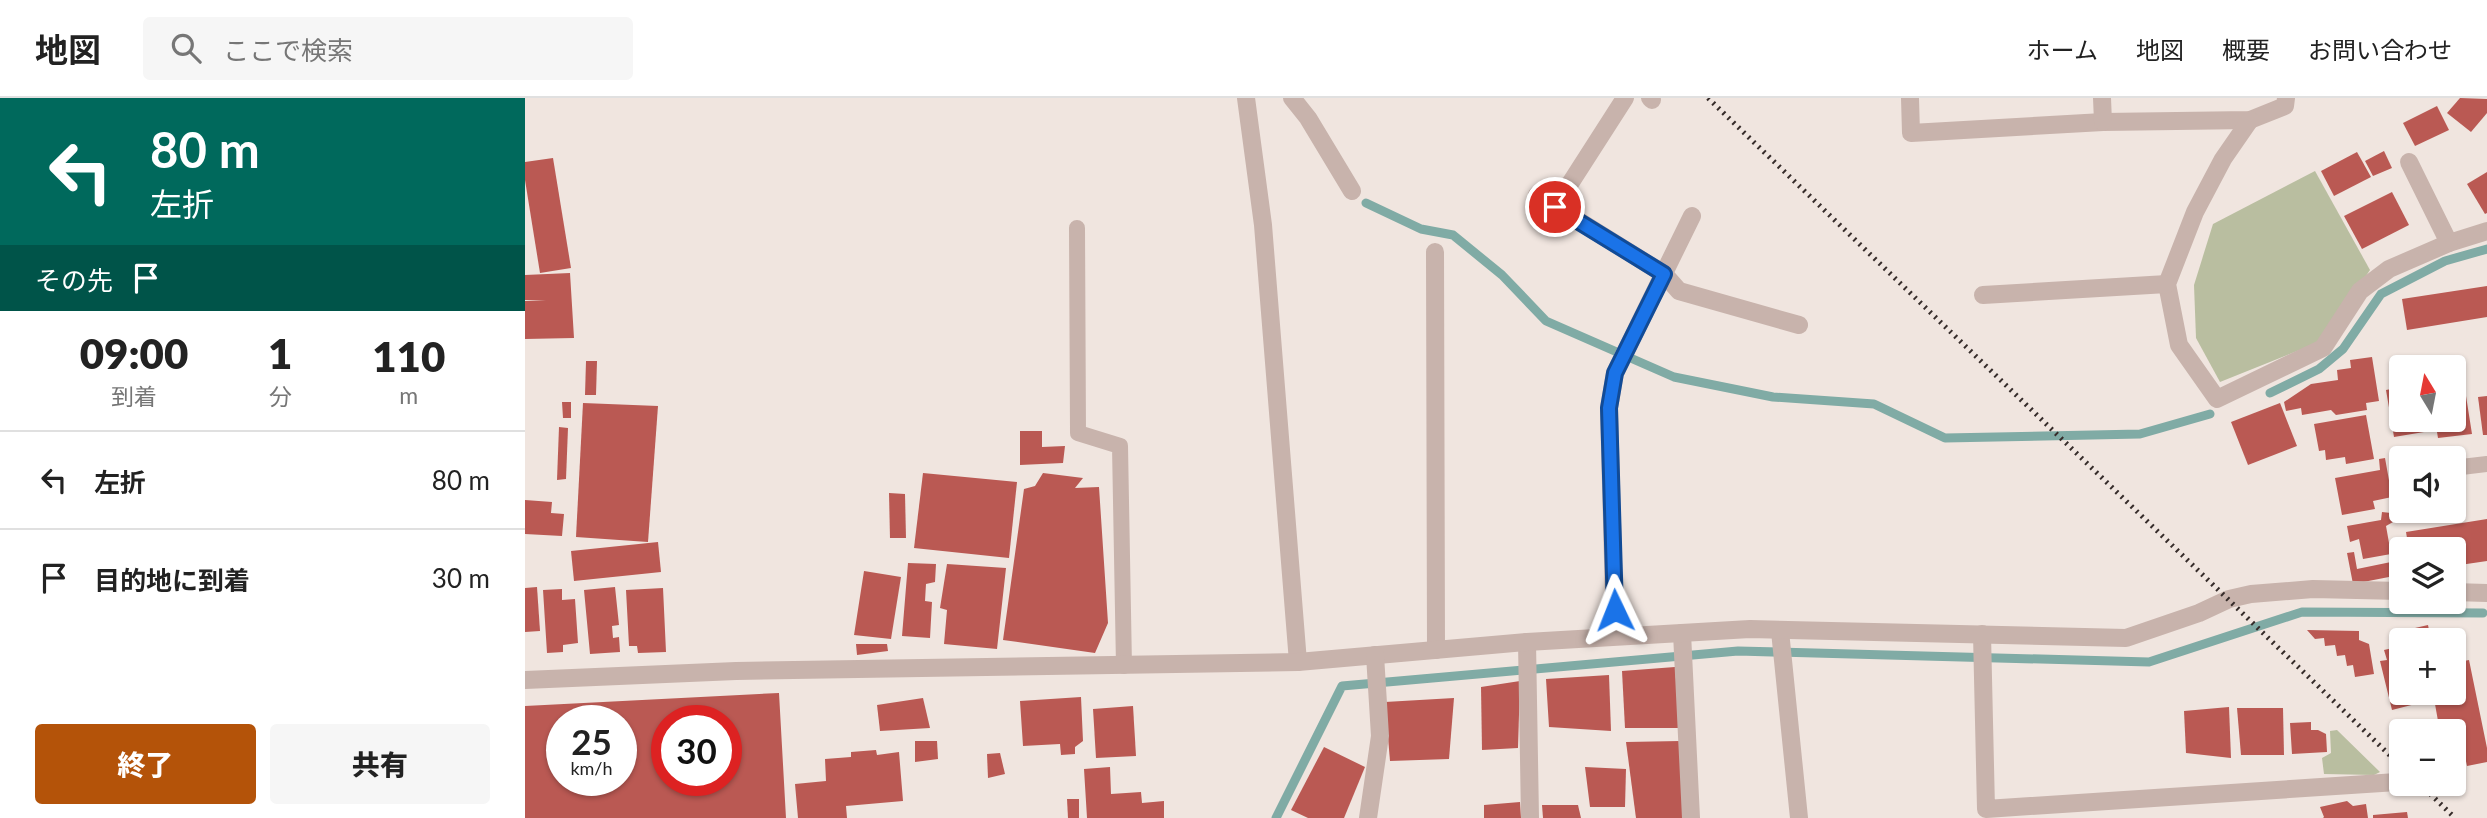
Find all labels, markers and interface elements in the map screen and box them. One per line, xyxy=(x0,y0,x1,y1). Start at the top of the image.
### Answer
search box xyxy=(143,17,633,80)
text: 地図 xyxy=(35,29,101,69)
icon: search xyxy=(167,29,205,67)
text: ここで検索 xyxy=(223,34,353,66)
text: ホーム xyxy=(2027,35,2098,64)
text: 地図 xyxy=(2136,35,2184,64)
text: 概要 xyxy=(2222,35,2270,64)
text: お問い合わせ xyxy=(2308,35,2452,64)
text: 80 m xyxy=(150,120,260,178)
icon: left xyxy=(35,126,126,217)
pin xyxy=(1525,177,1585,237)
text: 左折 xyxy=(150,184,214,223)
icon: arrive xyxy=(1536,188,1574,226)
icon: arrive xyxy=(127,259,165,297)
text: その先 xyxy=(35,264,113,296)
text: 09:00 xyxy=(80,328,188,378)
text: 1 xyxy=(268,328,292,378)
text: 110 xyxy=(372,331,445,381)
north arrow xyxy=(2389,355,2466,432)
map controls xyxy=(2389,355,2466,796)
text: m xyxy=(399,381,418,409)
text: 到着 xyxy=(111,382,157,410)
text: 分 xyxy=(269,382,292,410)
button: sound xyxy=(2389,446,2466,523)
icon: left xyxy=(35,461,73,499)
text: 80 m xyxy=(432,464,490,496)
text: 左折 xyxy=(94,466,146,498)
button: layers xyxy=(2389,537,2466,614)
icon: arrive xyxy=(35,559,73,597)
text: 30 m xyxy=(432,562,490,594)
text: 目的地に到着 xyxy=(94,564,250,596)
position arrow xyxy=(1578,573,1652,647)
button: + xyxy=(2389,628,2466,705)
speed limit sign: 30 xyxy=(651,705,742,796)
button: − xyxy=(2389,719,2466,796)
text: 25 xyxy=(571,720,612,762)
button: 終了 xyxy=(35,724,256,804)
button: 共有 xyxy=(270,724,490,804)
text: km/h xyxy=(570,757,613,779)

